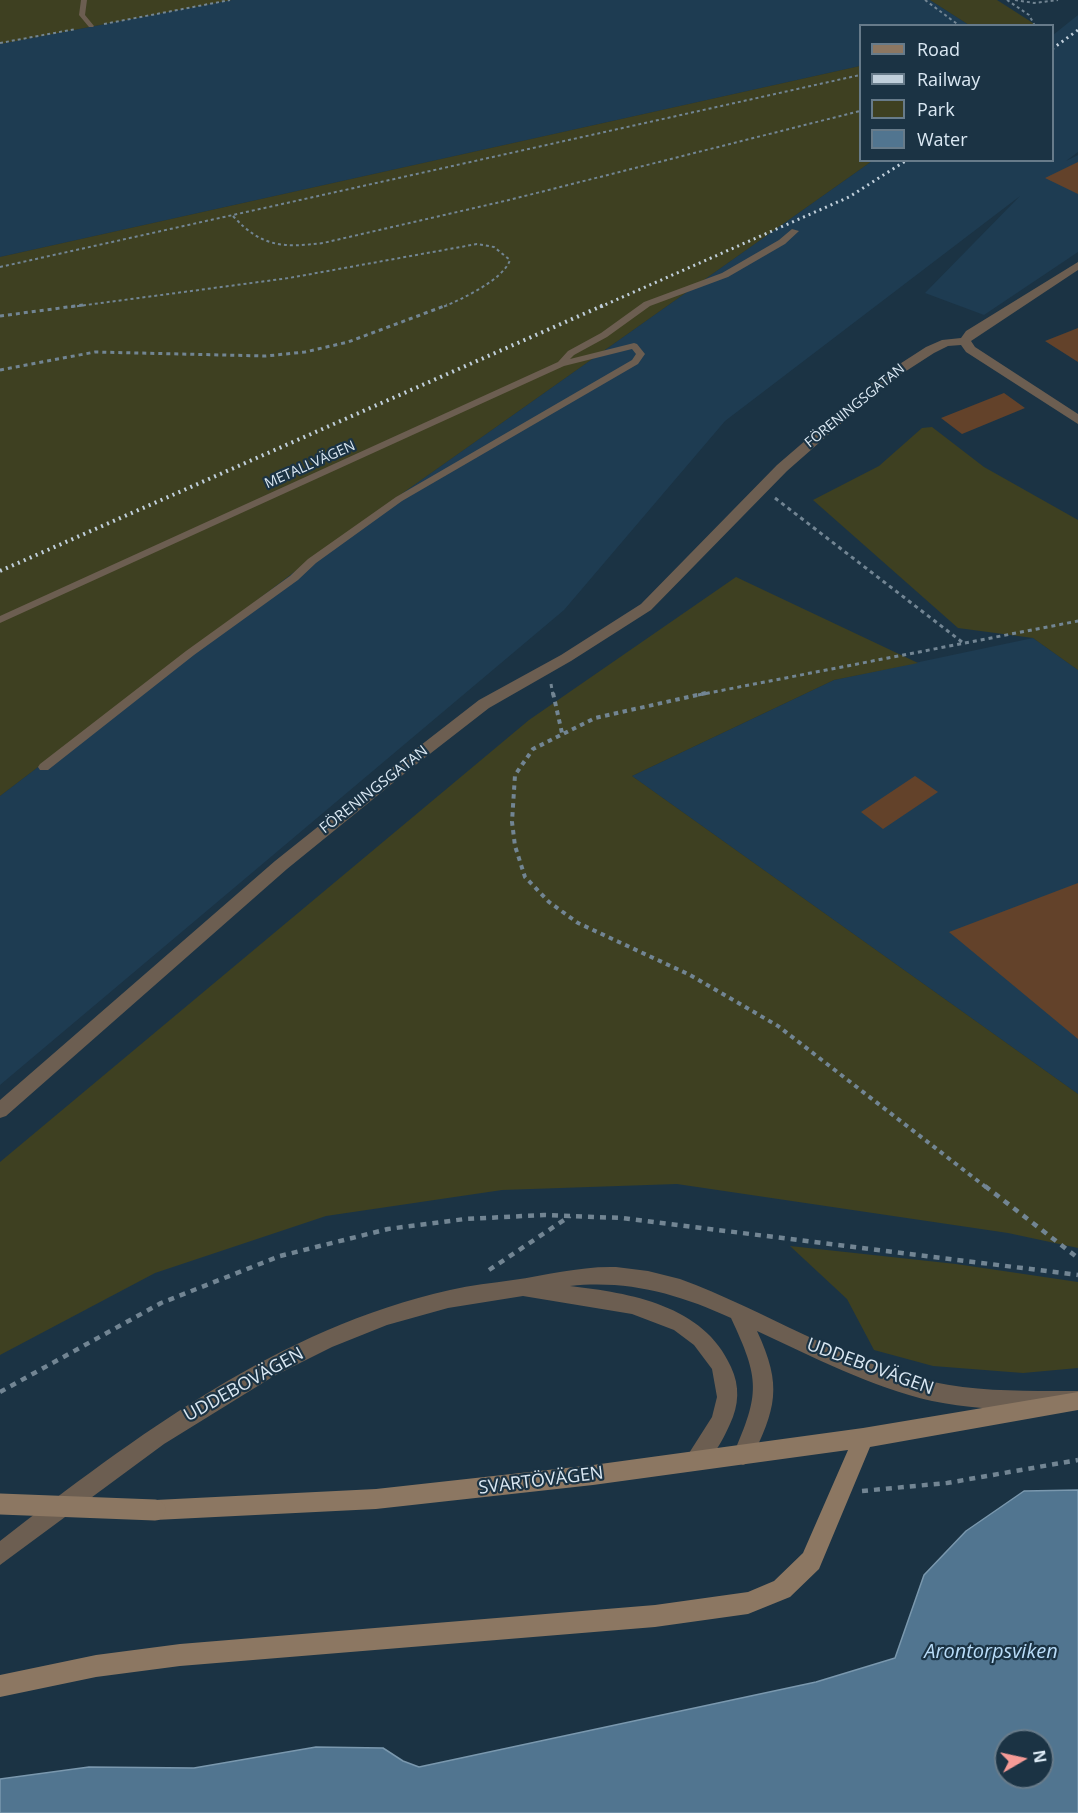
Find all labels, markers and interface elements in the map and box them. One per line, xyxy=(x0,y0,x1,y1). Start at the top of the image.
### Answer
legend xyxy=(859,24,1054,162)
text: Road xyxy=(917,37,960,61)
text: Railway xyxy=(917,67,980,91)
text: Park xyxy=(917,97,955,121)
text: Water xyxy=(917,127,968,151)
street label: FÖRENINGSGATAN xyxy=(802,361,908,451)
street label: METALLVÄGEN xyxy=(262,438,358,492)
street label: FÖRENINGSGATAN xyxy=(316,742,432,838)
street label: UDDEBOVÄGEN xyxy=(804,1334,936,1400)
street label: UDDEBOVÄGEN xyxy=(180,1343,308,1427)
street label: SVARTÖVÄGEN xyxy=(477,1463,605,1499)
water label: Arontorpsviken xyxy=(924,1640,1058,1664)
north arrow xyxy=(994,1729,1054,1789)
text: N xyxy=(1028,1748,1052,1765)

